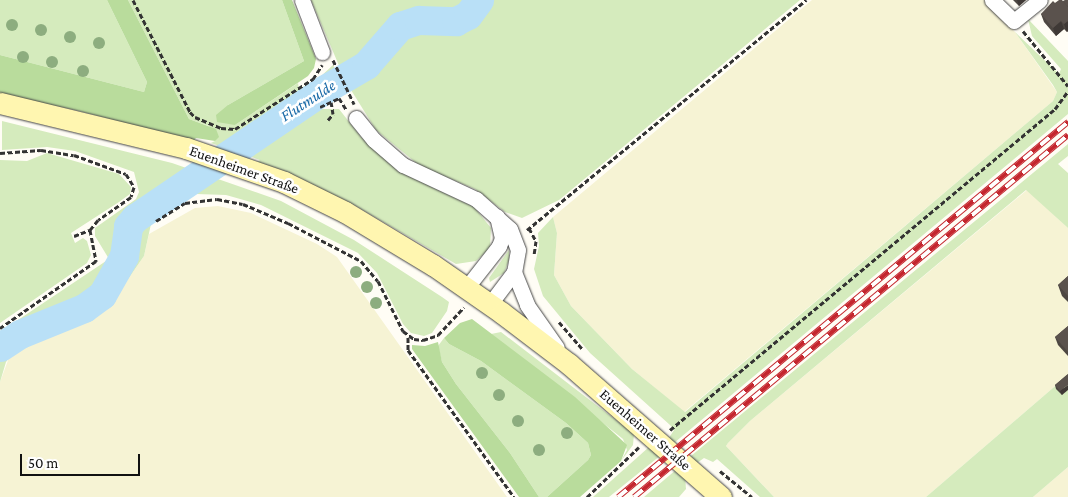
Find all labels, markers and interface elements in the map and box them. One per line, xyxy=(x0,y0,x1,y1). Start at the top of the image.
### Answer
water label: Flutmulde xyxy=(277,76,339,126)
street label: Euenheimer Straße xyxy=(187,142,301,198)
street label: Euenheimer Straße xyxy=(596,386,694,474)
scale bar xyxy=(22,444,142,476)
text: 50 m xyxy=(28,455,58,471)

